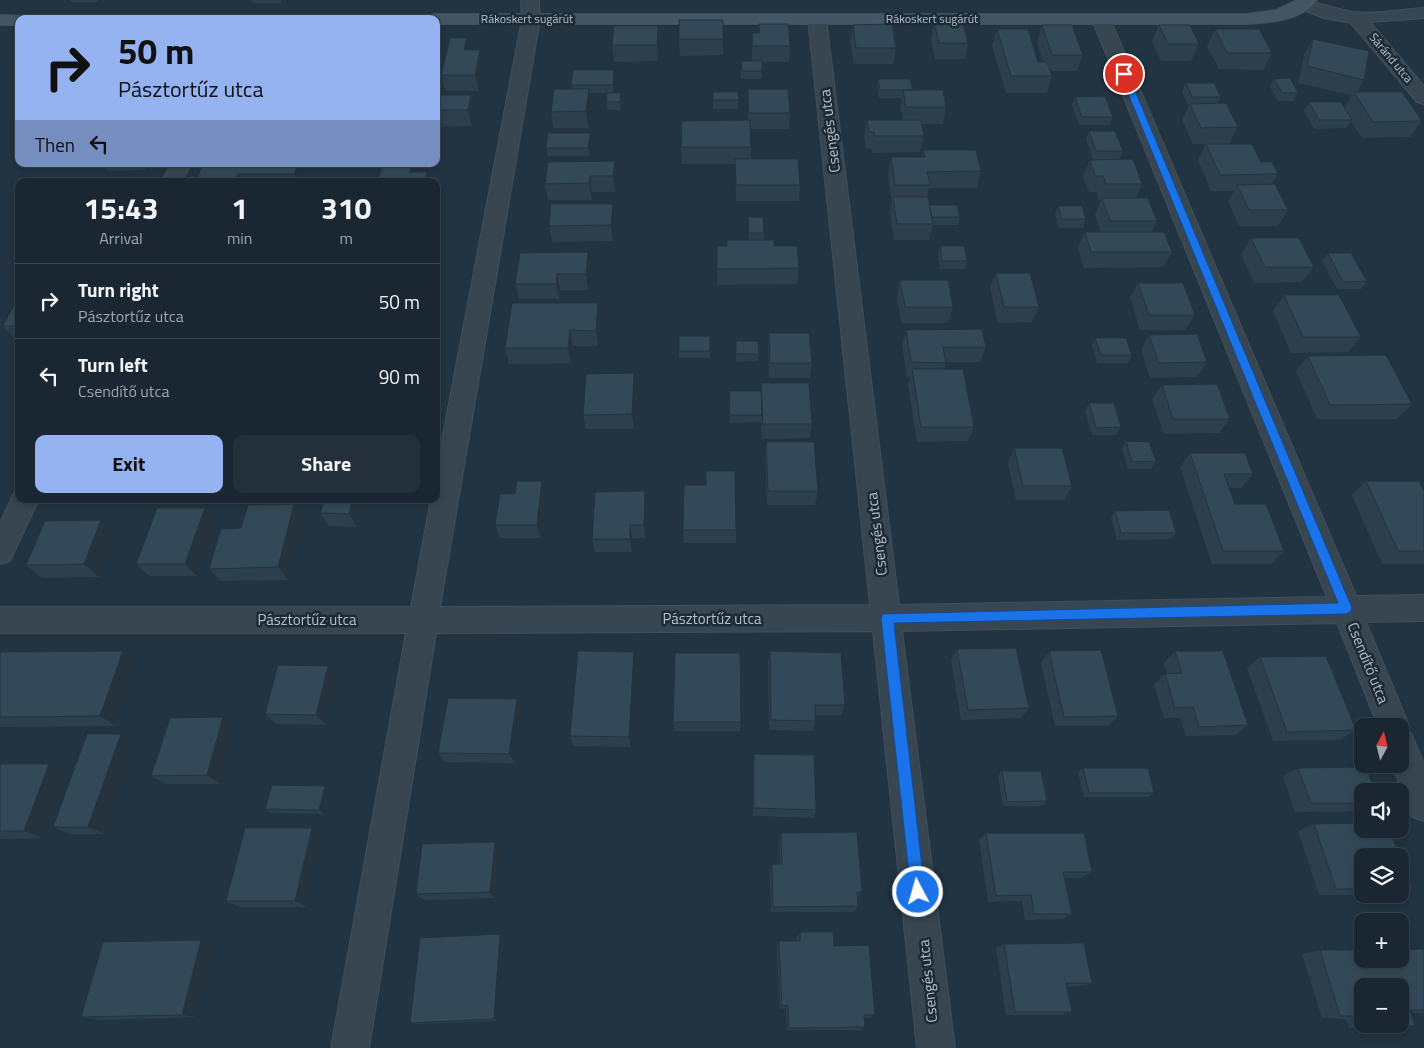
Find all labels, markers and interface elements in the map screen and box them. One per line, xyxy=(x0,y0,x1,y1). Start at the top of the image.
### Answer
street label: Rákoskert sugárút xyxy=(481,9,574,28)
street label: Rákoskert sugárút xyxy=(886,9,979,28)
text: 50 m xyxy=(118,24,194,78)
street label: Sáránd utca xyxy=(1365,29,1418,87)
icon: right xyxy=(35,35,100,100)
pin xyxy=(1103,53,1145,95)
icon: arrive xyxy=(1110,60,1138,88)
text: Pásztortűz utca xyxy=(118,72,263,106)
street label: Csengés utca xyxy=(813,88,846,174)
text: Then xyxy=(35,130,75,159)
icon: left xyxy=(85,130,113,158)
text: 15:43 xyxy=(84,185,158,231)
text: 1 xyxy=(231,185,248,231)
text: 310 xyxy=(321,185,371,231)
text: Arrival xyxy=(99,226,143,250)
text: min xyxy=(227,226,252,250)
text: m xyxy=(340,226,353,250)
text: Turn right xyxy=(78,275,159,304)
icon: right xyxy=(35,287,63,315)
text: 50 m xyxy=(379,287,420,316)
text: Pásztortűz utca xyxy=(78,304,184,328)
text: Turn left xyxy=(78,350,148,379)
icon: left xyxy=(35,362,63,390)
text: 90 m xyxy=(379,362,420,391)
text: Csendítő utca xyxy=(78,379,169,403)
button: Exit xyxy=(35,435,223,493)
button: Share xyxy=(233,435,420,493)
street label: Csengés utca xyxy=(860,491,893,577)
street label: Pásztortűz utca xyxy=(662,607,762,630)
street label: Pásztortűz utca xyxy=(257,608,357,631)
street label: Csendítő utca xyxy=(1342,619,1395,707)
north arrow xyxy=(1354,718,1409,772)
map controls xyxy=(1354,718,1409,1033)
button: sound xyxy=(1354,783,1409,838)
button: layers xyxy=(1354,848,1409,903)
position arrow xyxy=(891,865,943,917)
button: + xyxy=(1354,913,1409,968)
street label: Csengés utca xyxy=(912,938,943,1024)
button: − xyxy=(1354,978,1409,1033)

